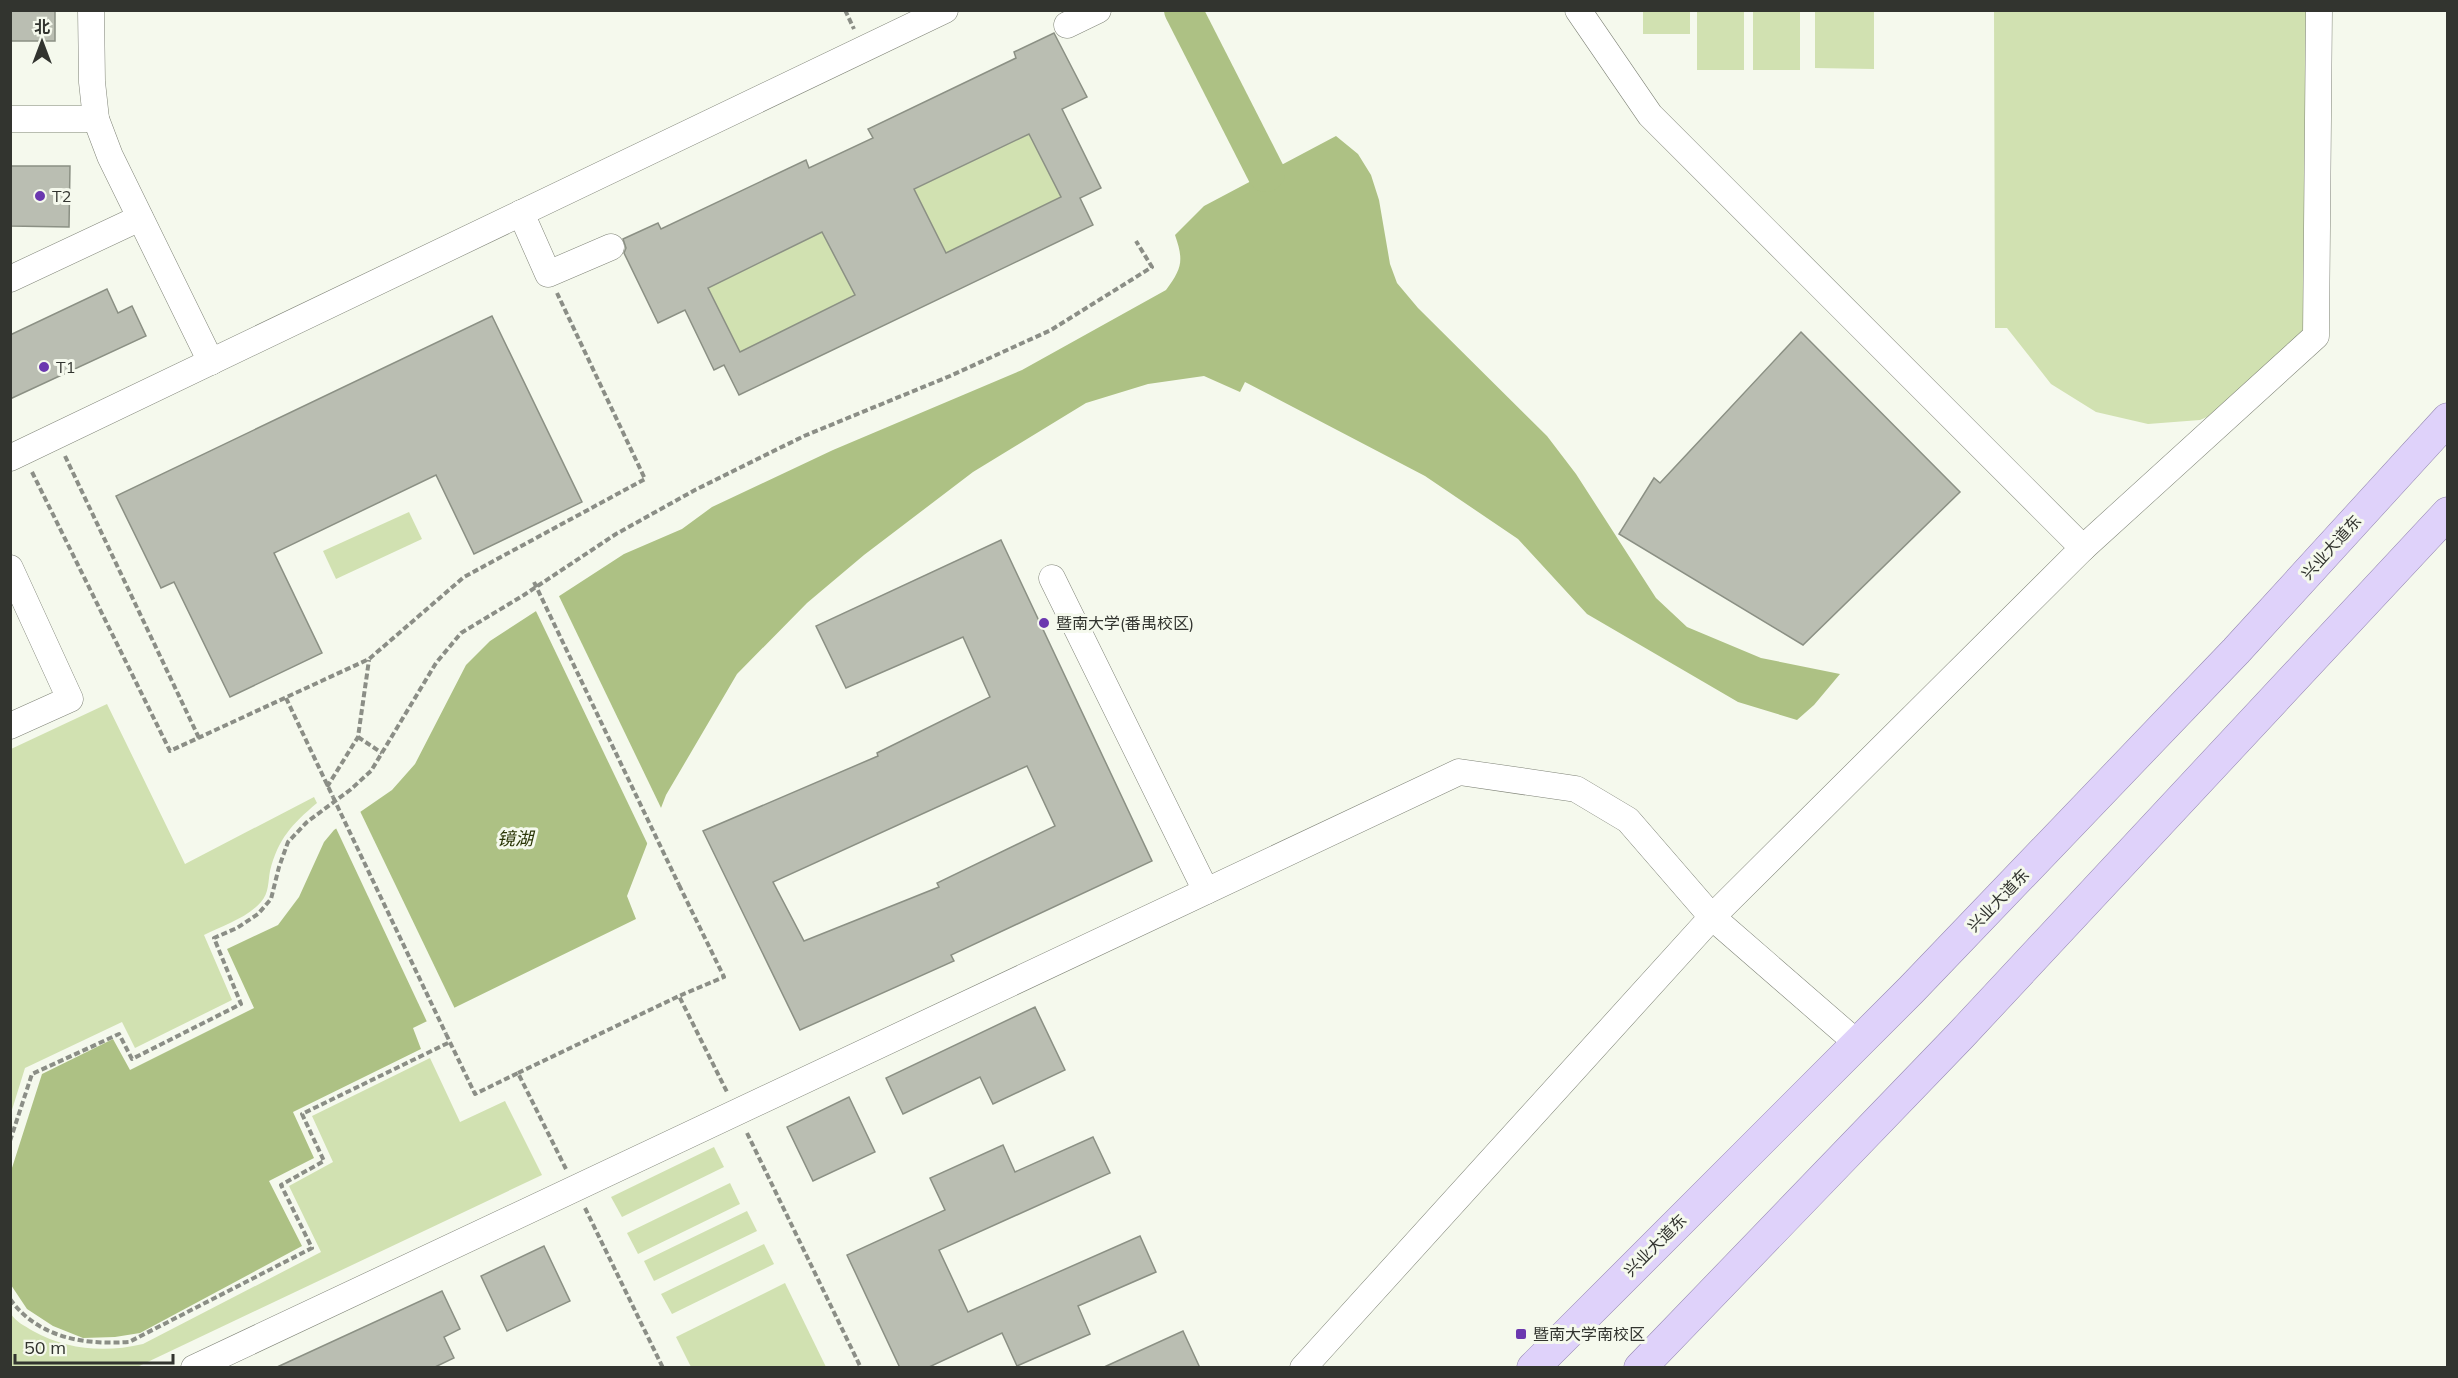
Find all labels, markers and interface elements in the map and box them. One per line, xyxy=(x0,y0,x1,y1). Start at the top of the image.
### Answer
north arrow xyxy=(12,12,72,72)
text: 北 xyxy=(34,17,50,37)
place label: T2 xyxy=(52,186,71,206)
marker: T2 xyxy=(33,189,47,203)
place label: T1 xyxy=(56,357,75,377)
marker: T1 xyxy=(37,360,51,374)
street label: 兴业大道东 xyxy=(2297,511,2365,583)
place label: 暨南大学(番禺校区) xyxy=(1056,613,1194,633)
marker: 暨南大学(番禺校区) xyxy=(1037,616,1051,630)
water label: 镜湖 xyxy=(497,827,536,850)
street label: 兴业大道东 xyxy=(1963,864,2033,936)
street label: 兴业大道东 xyxy=(1620,1210,1690,1280)
place label: 暨南大学南校区 xyxy=(1533,1324,1645,1344)
scale bar xyxy=(15,1327,172,1365)
marker: 暨南大学南校区 xyxy=(1514,1327,1528,1341)
text: 50 m xyxy=(24,1336,66,1359)

